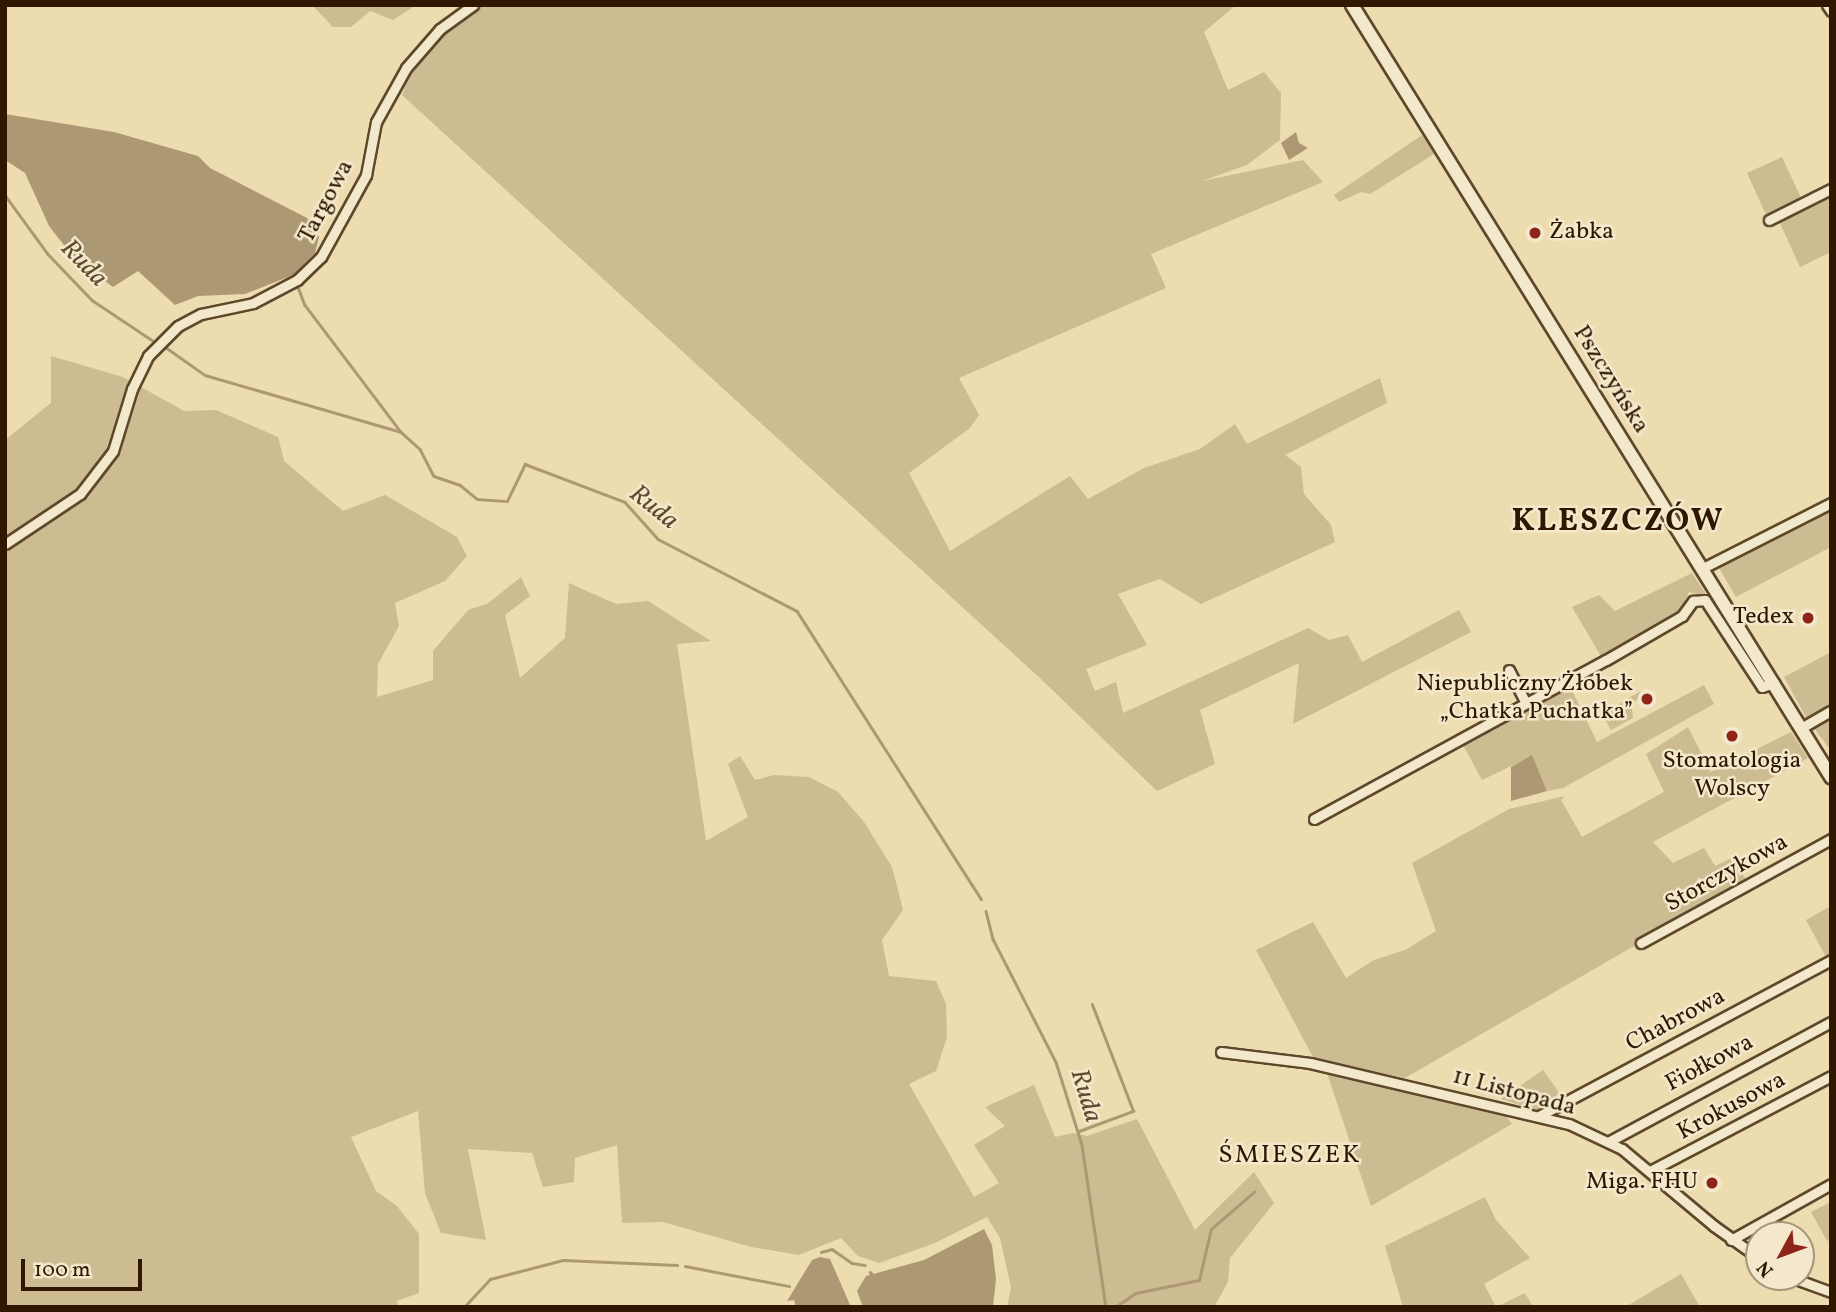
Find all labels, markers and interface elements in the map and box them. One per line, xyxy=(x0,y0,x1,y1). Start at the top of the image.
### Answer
street label: Targowa xyxy=(293,156,361,248)
place label: Żabka xyxy=(1549,219,1614,247)
marker: Żabka xyxy=(1527,225,1543,241)
water label: Ruda xyxy=(53,234,113,294)
street label: Pszczyńska xyxy=(1566,321,1654,439)
water label: Ruda xyxy=(622,479,684,537)
district label: KLESZCZÓW xyxy=(1513,503,1723,541)
place label: Tedex xyxy=(1733,604,1794,632)
marker: Tedex xyxy=(1800,610,1816,626)
place label: Niepubliczny Żłobek „Chatka Puchatka” xyxy=(1416,671,1633,727)
marker: Niepubliczny Żłobek „Chatka Puchatka” xyxy=(1639,691,1655,707)
marker: Stomatologia Wolscy xyxy=(1724,728,1740,744)
place label: Stomatologia Wolscy xyxy=(1662,748,1802,804)
street label: Storczykowa xyxy=(1661,828,1793,920)
street label: Chabrowa xyxy=(1621,983,1731,1059)
street label: Fiołkowa xyxy=(1661,1029,1759,1099)
street label: 11 Listopada xyxy=(1449,1063,1579,1123)
water label: Ruda xyxy=(1062,1066,1108,1126)
street label: Krokusowa xyxy=(1673,1066,1791,1148)
district label: ŚMIESZEK xyxy=(1219,1140,1361,1172)
place label: Miga. FHU xyxy=(1586,1169,1698,1197)
marker: Miga. FHU xyxy=(1704,1175,1720,1191)
north arrow xyxy=(1745,1221,1815,1291)
scale bar xyxy=(24,1246,145,1290)
text: N xyxy=(1751,1255,1780,1282)
text: 100 m xyxy=(34,1256,91,1285)

